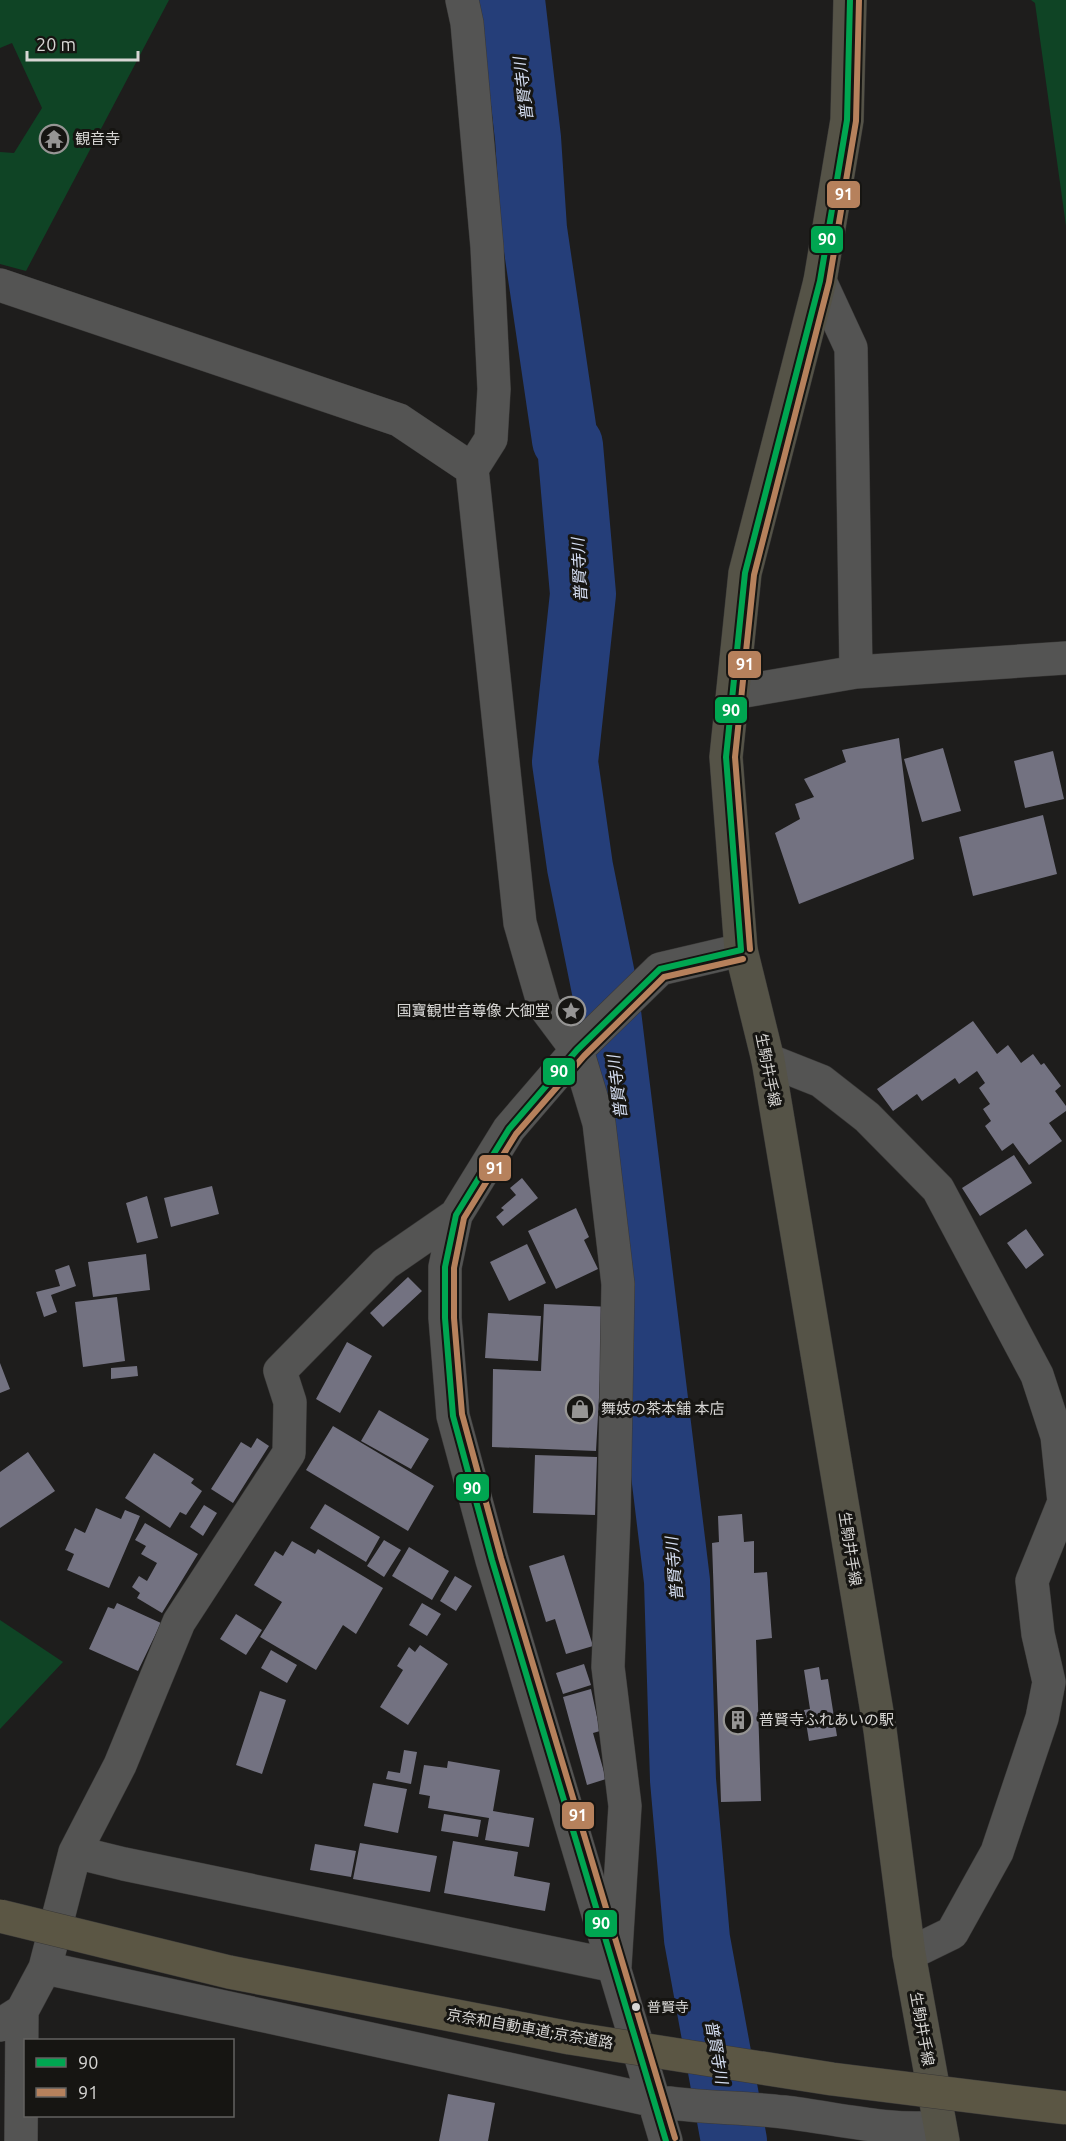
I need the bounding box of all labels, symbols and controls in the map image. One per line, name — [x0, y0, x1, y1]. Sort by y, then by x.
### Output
scale bar — [27, 24, 138, 62]
text: 20 m — [36, 34, 76, 54]
water label: 普賢寺川 — [510, 54, 536, 122]
temple icon: 観音寺 — [38, 123, 70, 155]
place label: 観音寺 — [75, 130, 120, 147]
line badge: 91 — [826, 180, 861, 209]
text: 91 — [835, 185, 853, 203]
line badge: 90 — [810, 225, 844, 254]
text: 90 — [818, 230, 836, 248]
water label: 普賢寺川 — [568, 536, 590, 602]
line badge: 91 — [727, 650, 762, 679]
text: 91 — [736, 655, 754, 673]
line badge: 90 — [714, 696, 748, 724]
text: 90 — [722, 701, 740, 719]
place icon: 国寶観世音尊像 大御堂 — [555, 995, 587, 1027]
place label: 国寶観世音尊像 大御堂 — [397, 1002, 550, 1019]
street label: 生駒井手線 — [753, 1031, 784, 1108]
water label: 普賢寺川 — [604, 1052, 630, 1120]
line badge: 90 — [542, 1057, 576, 1086]
text: 90 — [550, 1062, 568, 1080]
line badge: 91 — [478, 1154, 512, 1182]
text: 91 — [486, 1159, 504, 1177]
shop icon: 舞妓の茶本舗 本店 — [564, 1393, 596, 1425]
place label: 舞妓の茶本舗 本店 — [601, 1400, 724, 1417]
line badge: 90 — [455, 1473, 490, 1502]
text: 90 — [463, 1479, 481, 1497]
street label: 生駒井手線 — [836, 1511, 865, 1587]
water label: 普賢寺川 — [662, 1534, 686, 1602]
building icon: 普賢寺ふれあいの駅 — [722, 1704, 754, 1736]
place label: 普賢寺ふれあいの駅 — [759, 1711, 894, 1728]
line badge: 91 — [561, 1801, 595, 1830]
text: 91 — [569, 1806, 587, 1824]
line badge: 90 — [584, 1909, 618, 1938]
text: 90 — [592, 1914, 610, 1932]
street label: 生駒井手線 — [908, 1990, 937, 2067]
place label: 普賢寺 — [647, 1999, 689, 2015]
marker: 普賢寺 — [630, 2001, 642, 2013]
street label: 京奈和自動車道;京奈道路 — [446, 2005, 615, 2052]
water label: 普賢寺川 — [703, 2019, 732, 2087]
legend — [24, 2039, 234, 2117]
text: 90 — [78, 2052, 98, 2072]
text: 91 — [78, 2082, 98, 2102]

